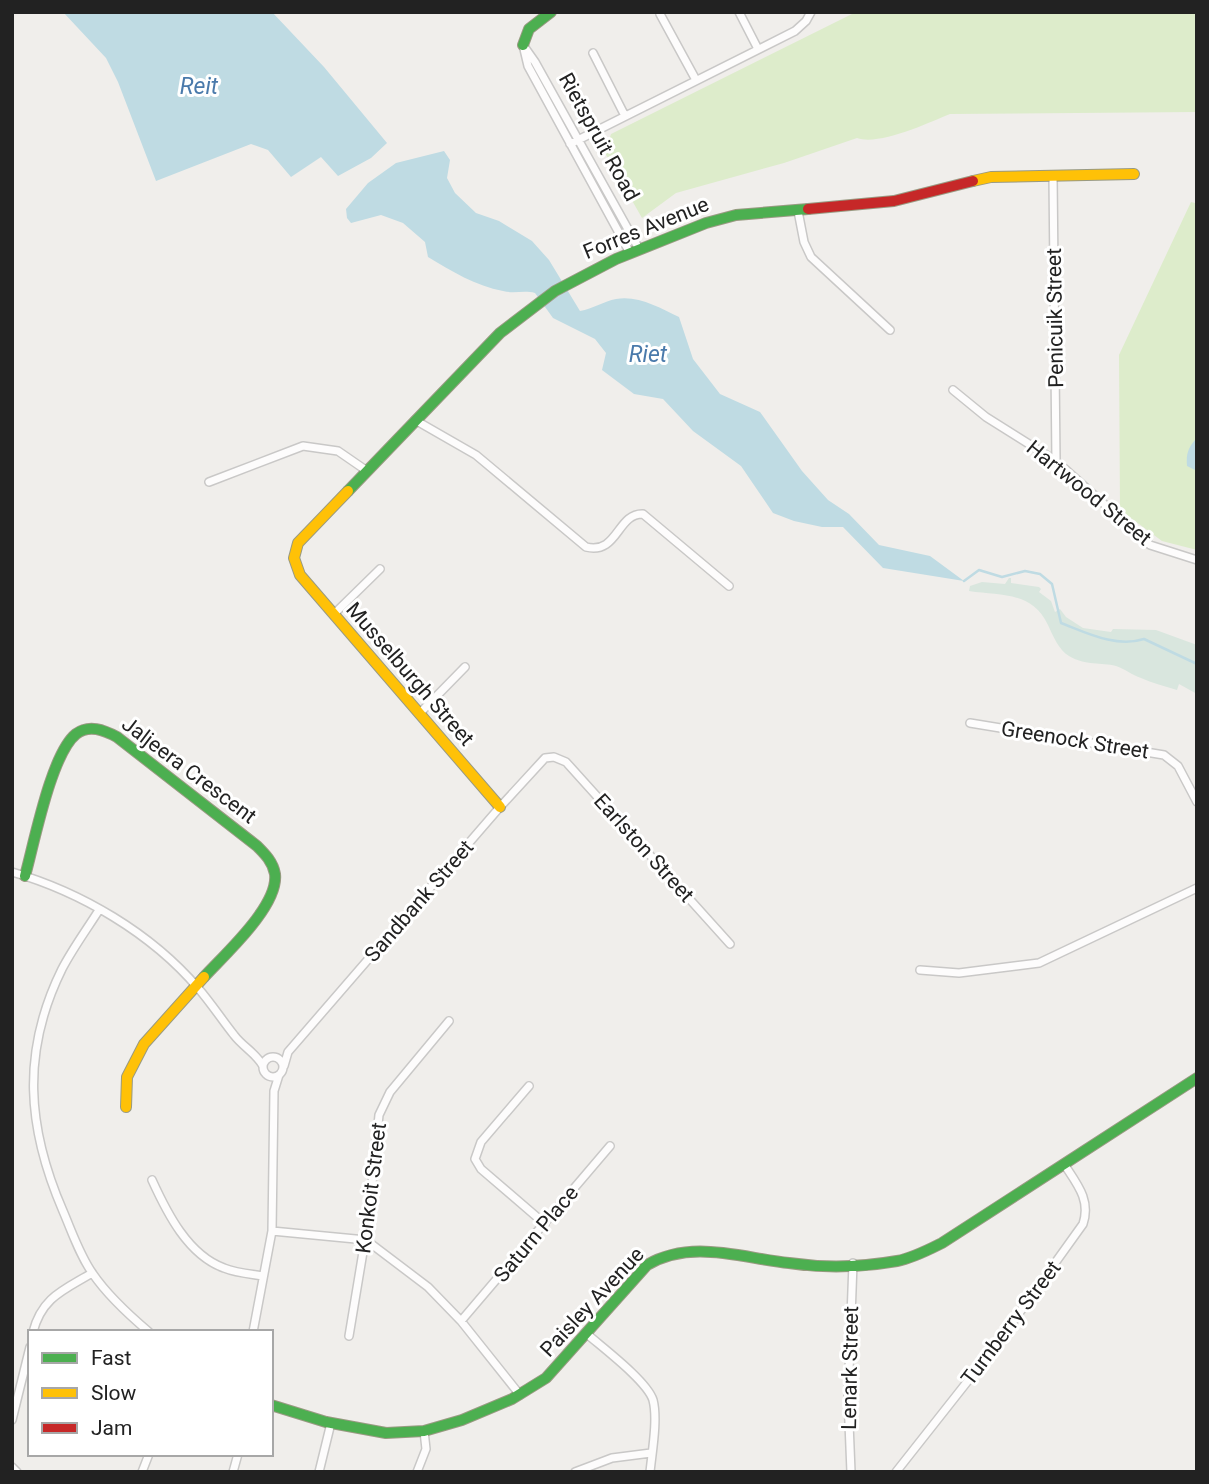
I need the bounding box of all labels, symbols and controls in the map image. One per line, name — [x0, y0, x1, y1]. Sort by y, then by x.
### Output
street label: Rietspruit Road — [554, 69, 644, 205]
water label: Reit — [180, 73, 219, 100]
street label: Forres Avenue — [580, 192, 712, 264]
street label: Penicuik Street — [1042, 248, 1068, 388]
water label: Riet — [629, 341, 668, 368]
street label: Hartwood Street — [1022, 436, 1156, 551]
street label: Musselburgh Street — [341, 597, 479, 751]
street label: Jaljeera Crescent — [117, 712, 261, 828]
street label: Greenock Street — [999, 716, 1151, 764]
street label: Earlston Street — [589, 789, 699, 907]
street label: Sandbank Street — [360, 835, 478, 967]
street label: Konkoit Street — [351, 1121, 391, 1255]
street label: Saturn Place — [489, 1181, 583, 1287]
street label: Paisley Avenue — [535, 1242, 649, 1362]
street label: Turnberry Street — [956, 1256, 1066, 1390]
street label: Lenark Street — [837, 1306, 863, 1430]
legend — [28, 1330, 273, 1456]
text: Fast — [91, 1346, 132, 1370]
text: Slow — [91, 1381, 137, 1405]
text: Jam — [91, 1416, 132, 1440]

